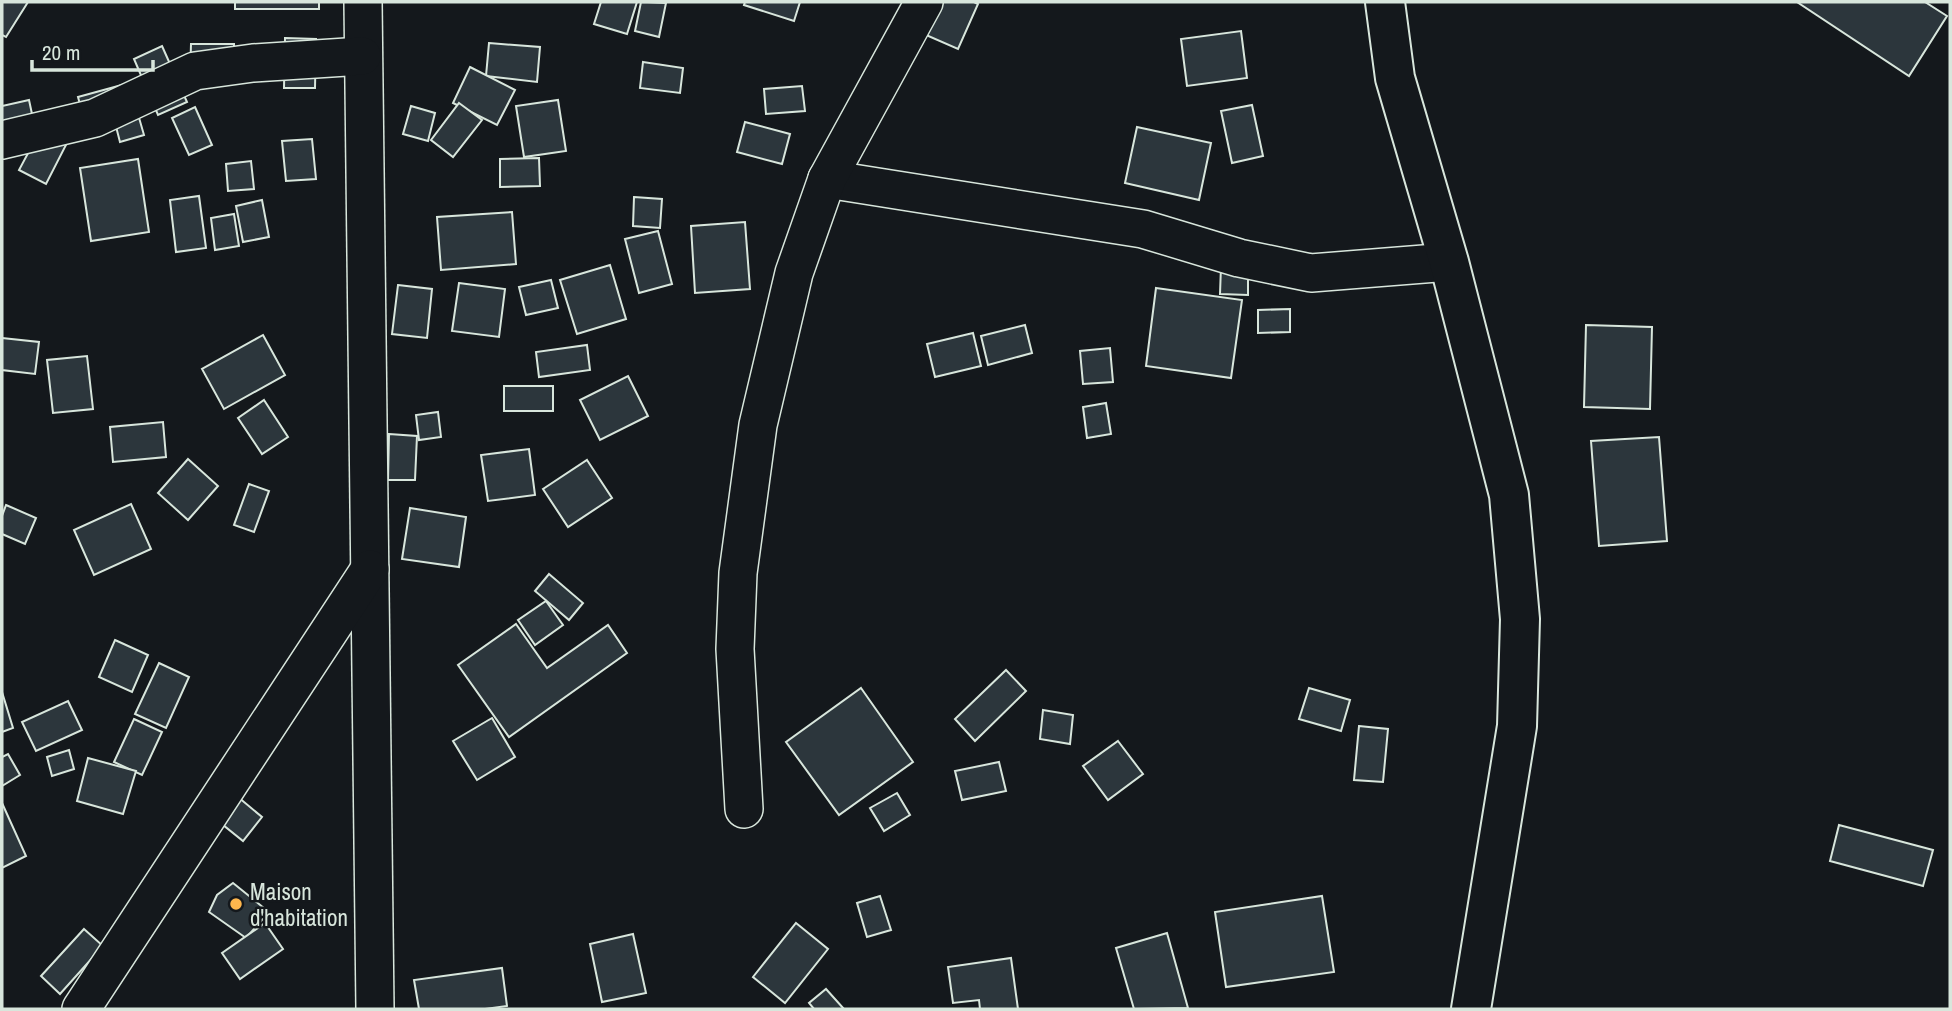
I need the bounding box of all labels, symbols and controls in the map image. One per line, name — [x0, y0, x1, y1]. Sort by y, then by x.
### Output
scale bar — [32, 28, 152, 72]
text: 20 m — [42, 38, 80, 67]
place label: Maison d'habitation — [250, 876, 348, 933]
marker: Maison d'habitation — [228, 896, 244, 912]

